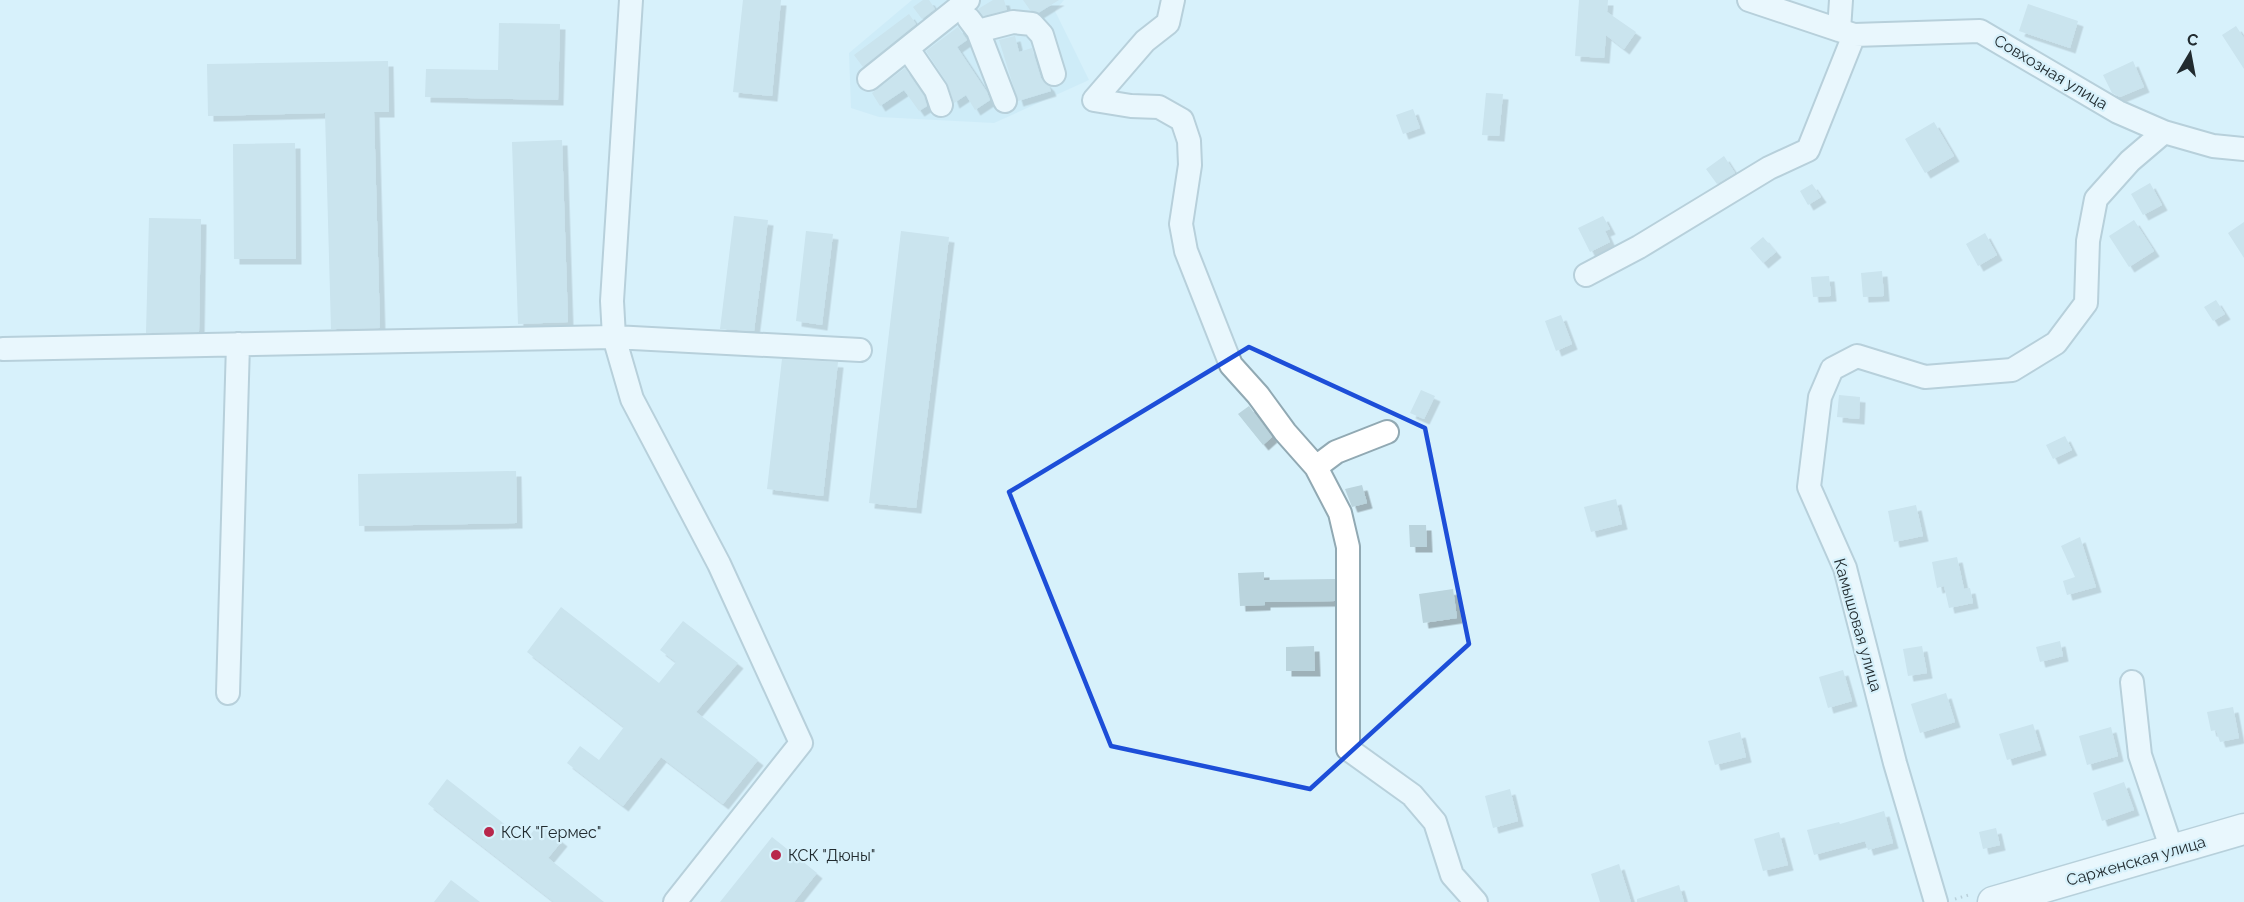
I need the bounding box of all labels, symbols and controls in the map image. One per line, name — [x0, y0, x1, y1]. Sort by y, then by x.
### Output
north arrow — [2160, 24, 2220, 84]
text: С — [2185, 29, 2200, 50]
street label: Совхозная улица — [1991, 31, 2111, 113]
street label: Камышовая улица — [1830, 556, 1886, 694]
place label: КСК "Гермес" — [501, 823, 601, 842]
marker: КСК "Гермес" — [482, 825, 496, 839]
street label: Сарженская улица — [2064, 832, 2208, 890]
place label: КСК "Дюны" — [788, 846, 875, 865]
marker: КСК "Дюны" — [769, 848, 783, 862]

